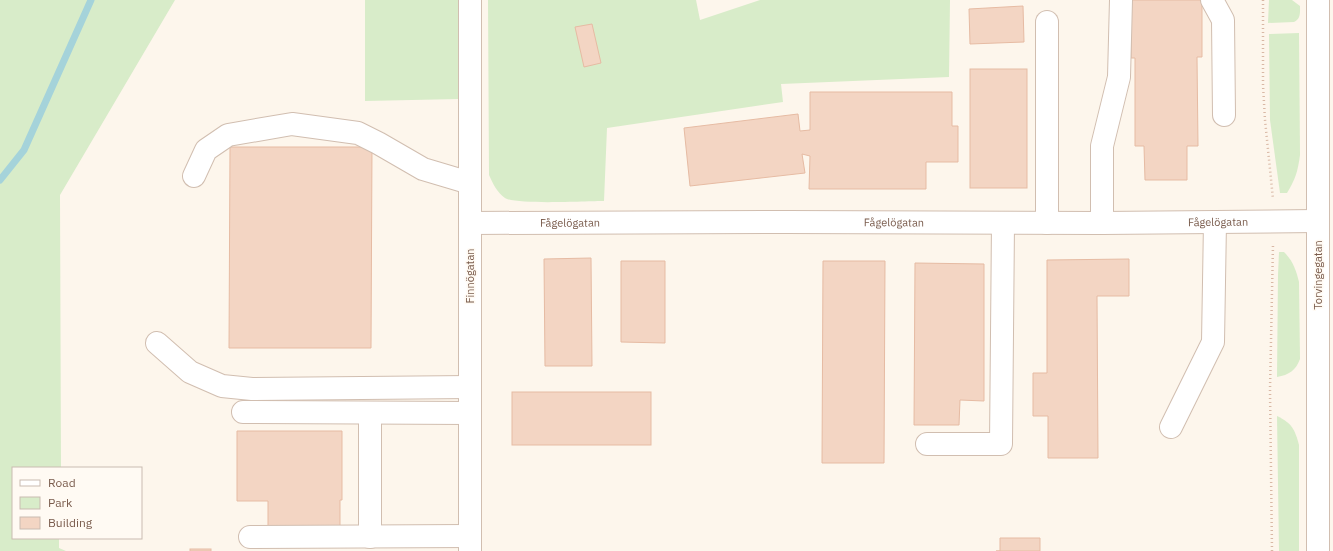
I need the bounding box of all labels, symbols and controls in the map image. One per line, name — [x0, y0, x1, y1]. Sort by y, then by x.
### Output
street label: Fågelögatan — [864, 215, 924, 229]
street label: Fågelögatan — [1188, 215, 1248, 229]
street label: Fågelögatan — [540, 216, 600, 230]
street label: Torvingegatan — [1311, 240, 1325, 310]
street label: Finnögatan — [463, 248, 477, 304]
legend — [12, 467, 142, 539]
text: Road — [48, 475, 76, 490]
text: Park — [48, 495, 73, 510]
text: Building — [48, 515, 93, 530]

